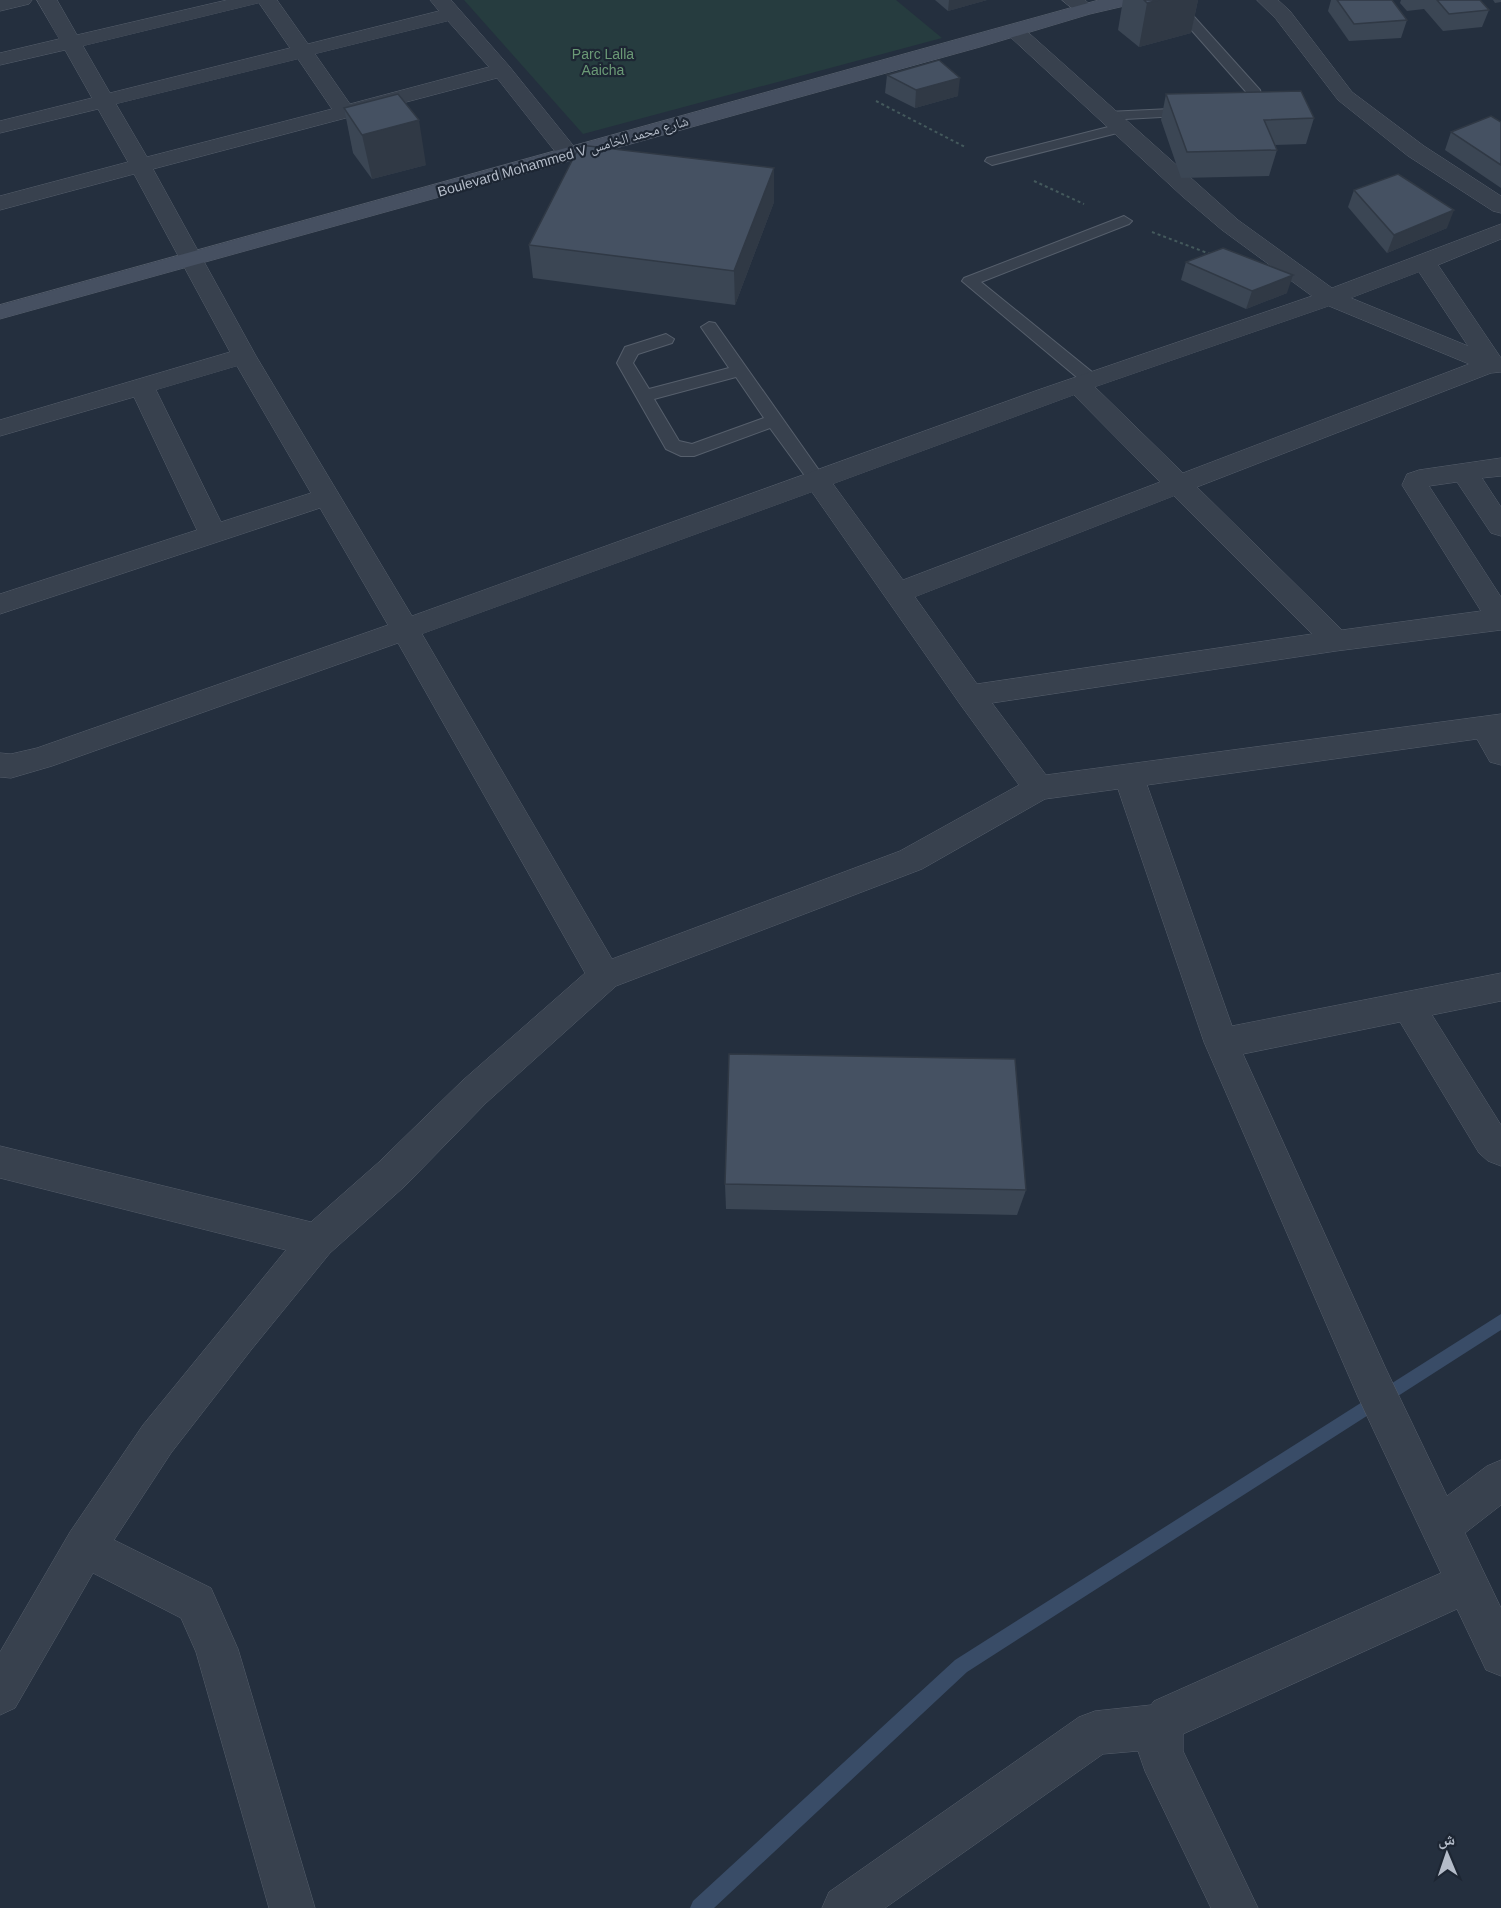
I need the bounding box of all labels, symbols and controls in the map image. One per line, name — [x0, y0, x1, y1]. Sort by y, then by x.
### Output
park label: Parc Lalla Aaicha — [572, 46, 634, 78]
street label: Boulevard Mohammed V شارع محمد الخامس — [436, 112, 691, 201]
north arrow — [1417, 1824, 1477, 1884]
text: ش — [1438, 1831, 1455, 1849]

